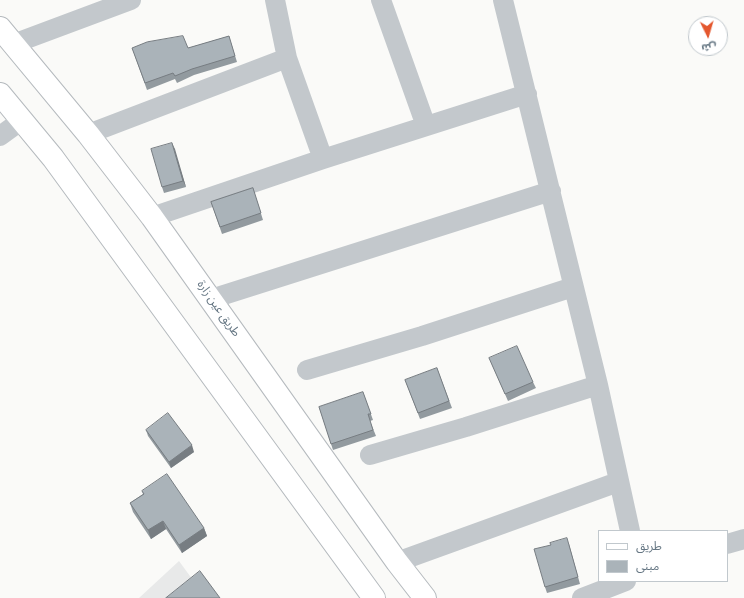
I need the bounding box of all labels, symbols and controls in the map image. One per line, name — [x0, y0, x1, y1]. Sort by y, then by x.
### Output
north arrow — [688, 16, 728, 56]
text: ش — [701, 39, 717, 56]
street label: طريق عين زارة — [193, 278, 243, 340]
legend — [598, 530, 728, 582]
text: طريق — [636, 538, 662, 555]
text: مبنى — [636, 558, 659, 575]

